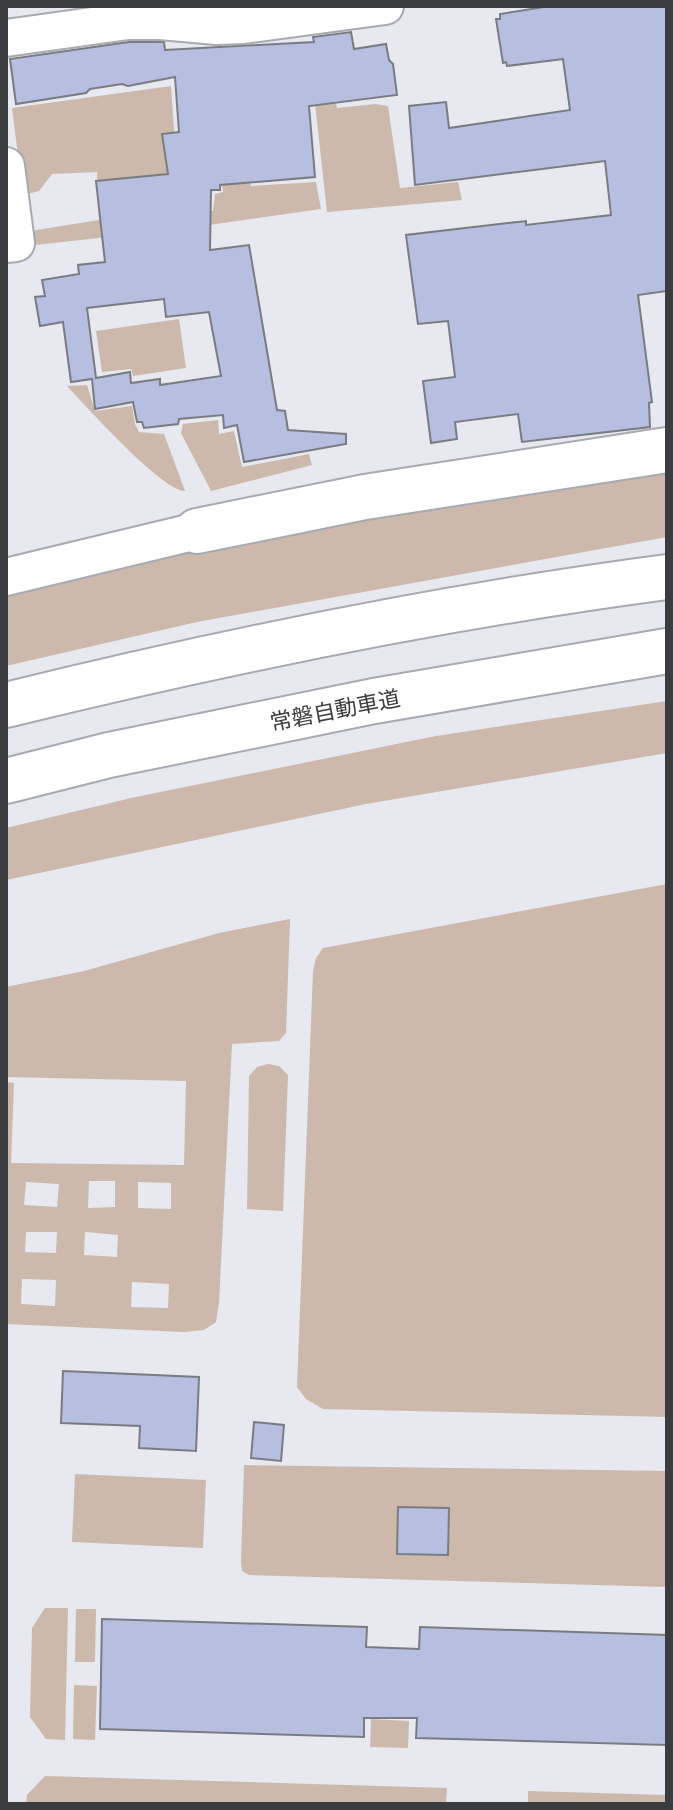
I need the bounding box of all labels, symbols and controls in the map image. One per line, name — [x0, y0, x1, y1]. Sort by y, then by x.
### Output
street label: 常磐自動車道 — [267, 681, 403, 739]

